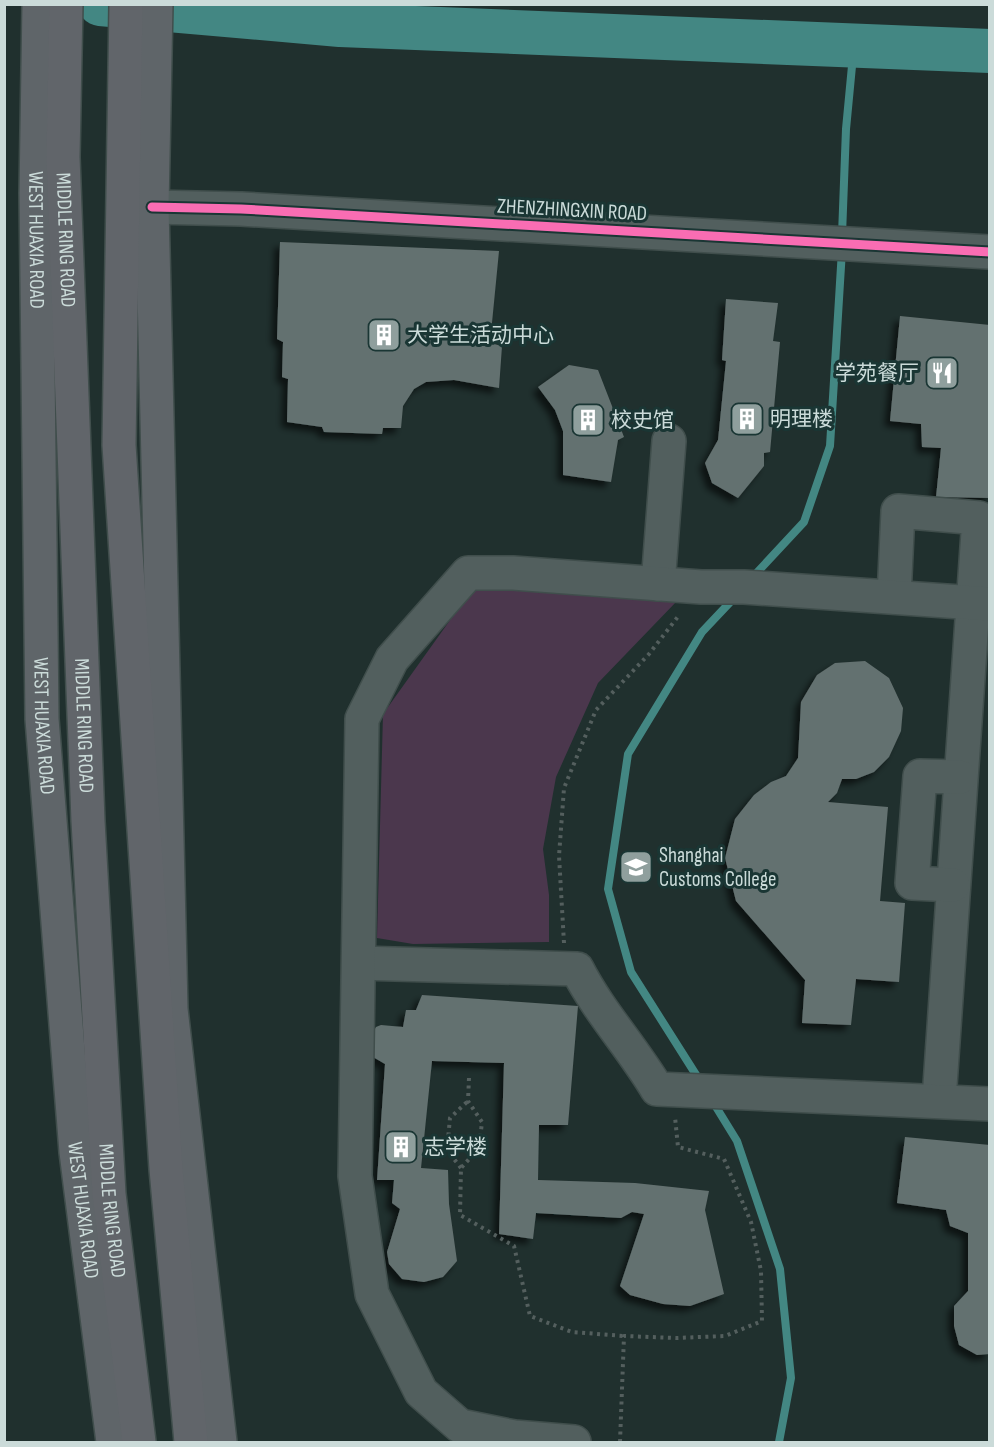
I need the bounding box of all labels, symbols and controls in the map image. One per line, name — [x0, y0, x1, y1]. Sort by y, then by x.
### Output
street label: WEST HUAXIA ROAD — [23, 171, 50, 309]
street label: MIDDLE RING ROAD — [51, 172, 81, 308]
street label: ZHENZHINGXIN ROAD — [497, 194, 647, 226]
building icon: 大学生活动中心 — [366, 317, 402, 353]
place label: 大学生活动中心 — [407, 323, 554, 348]
restaurant icon: 学苑餐厅 — [924, 355, 960, 391]
place label: 学苑餐厅 — [835, 361, 919, 386]
building icon: 明理楼 — [729, 401, 765, 437]
building icon: 校史馆 — [570, 402, 606, 438]
place label: 明理楼 — [770, 407, 833, 432]
place label: 校史馆 — [611, 408, 674, 433]
street label: WEST HUAXIA ROAD — [29, 657, 60, 796]
street label: MIDDLE RING ROAD — [69, 658, 99, 793]
place label: Shanghai Customs College — [659, 843, 776, 892]
school or university icon: Shanghai Customs College — [618, 849, 654, 885]
building icon: 志学楼 — [383, 1129, 419, 1165]
place label: 志学楼 — [424, 1135, 487, 1160]
street label: WEST HUAXIA ROAD — [63, 1141, 105, 1280]
street label: MIDDLE RING ROAD — [94, 1143, 132, 1279]

